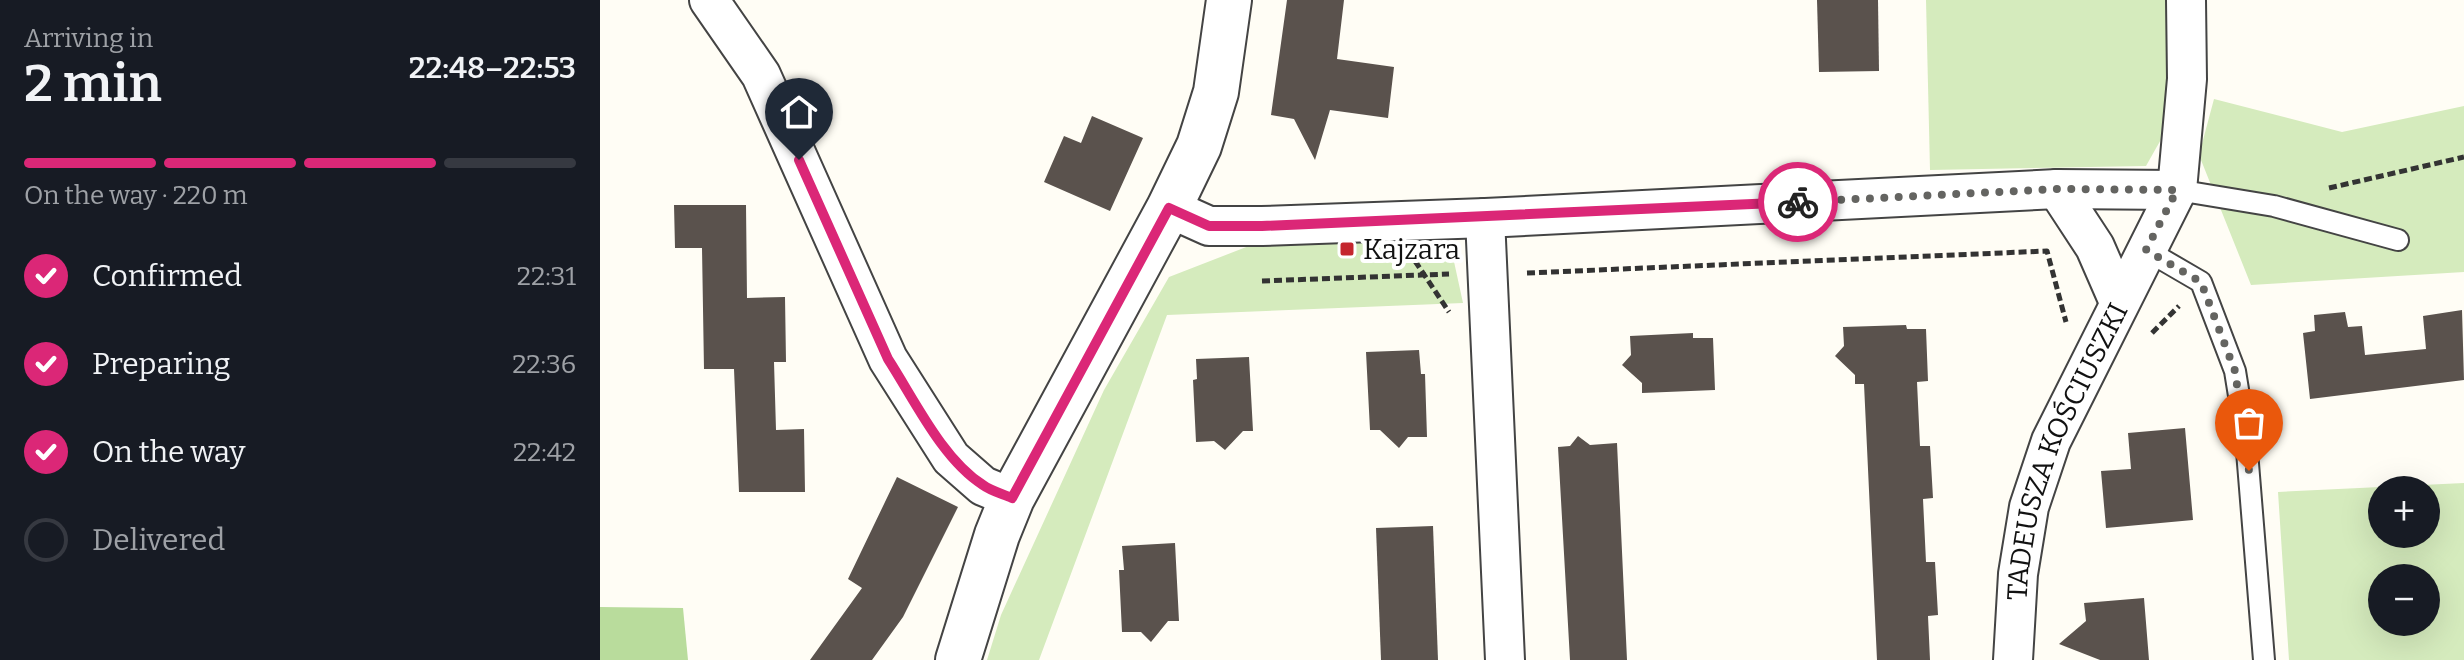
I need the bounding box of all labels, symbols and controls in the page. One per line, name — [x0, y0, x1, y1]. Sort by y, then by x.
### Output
text: Arriving in — [24, 23, 153, 54]
text: 22:48–22:53 — [409, 50, 576, 86]
text: 2 min — [24, 52, 162, 115]
pin — [765, 78, 833, 160]
icon: home — [777, 90, 821, 134]
courier — [1758, 162, 1838, 242]
text: On the way · 220 m — [24, 180, 248, 211]
icon: bike — [1776, 180, 1820, 224]
place label: Kajzara — [1363, 233, 1460, 266]
marker: Kajzara — [1338, 240, 1356, 258]
icon: check — [24, 254, 68, 298]
text: Confirmed — [92, 258, 242, 294]
text: 22:31 — [517, 261, 576, 292]
street label: TADEUSZA KOŚCIUSZKI — [2001, 298, 2135, 601]
icon: check — [24, 342, 68, 386]
text: Preparing — [92, 346, 230, 382]
text: 22:36 — [512, 349, 576, 380]
pin — [2215, 389, 2283, 471]
icon: bag — [2227, 401, 2271, 445]
icon: check — [24, 430, 68, 474]
text: On the way — [92, 434, 245, 470]
text: 22:42 — [513, 437, 576, 468]
map controls — [2368, 476, 2440, 636]
button: + — [2368, 476, 2440, 548]
text: Delivered — [92, 522, 225, 558]
button: − — [2368, 564, 2440, 636]

